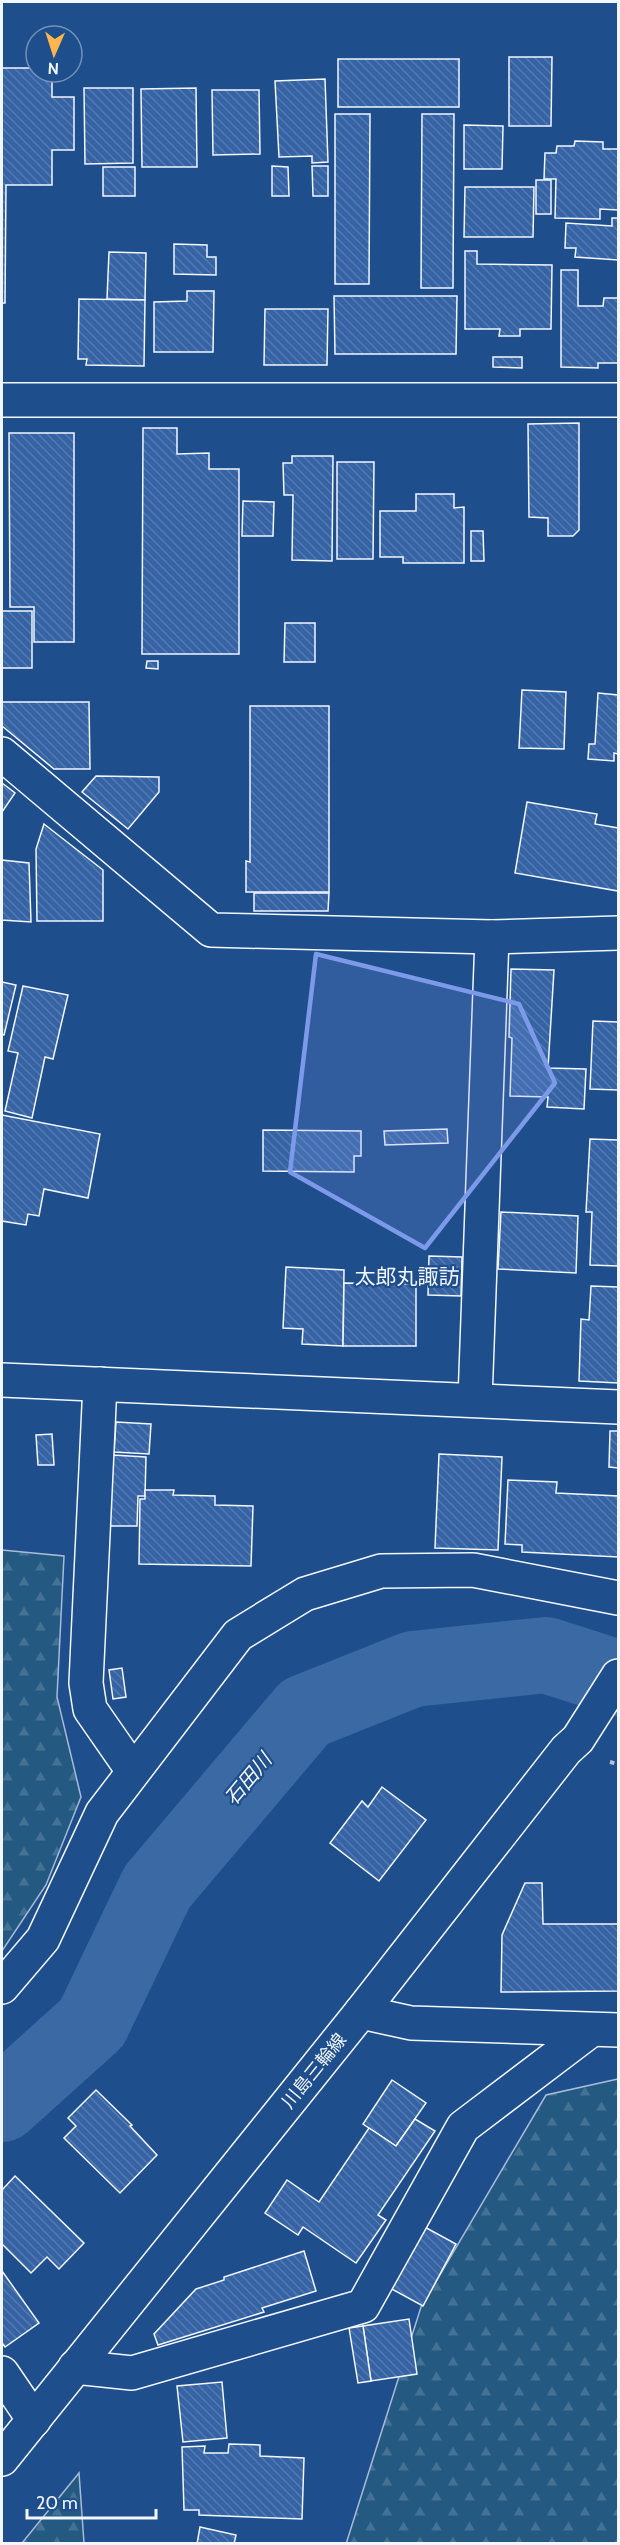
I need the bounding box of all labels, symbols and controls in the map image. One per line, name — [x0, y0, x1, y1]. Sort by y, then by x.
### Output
north arrow — [24, 24, 84, 84]
text: N — [47, 59, 59, 78]
district label: 太郎丸諏訪 — [355, 1264, 460, 1289]
water label: 石田川 — [220, 1747, 278, 1810]
street label: 川島三輪線 — [277, 2029, 351, 2113]
scale bar — [27, 2482, 156, 2520]
text: 20 m — [36, 2492, 78, 2514]

